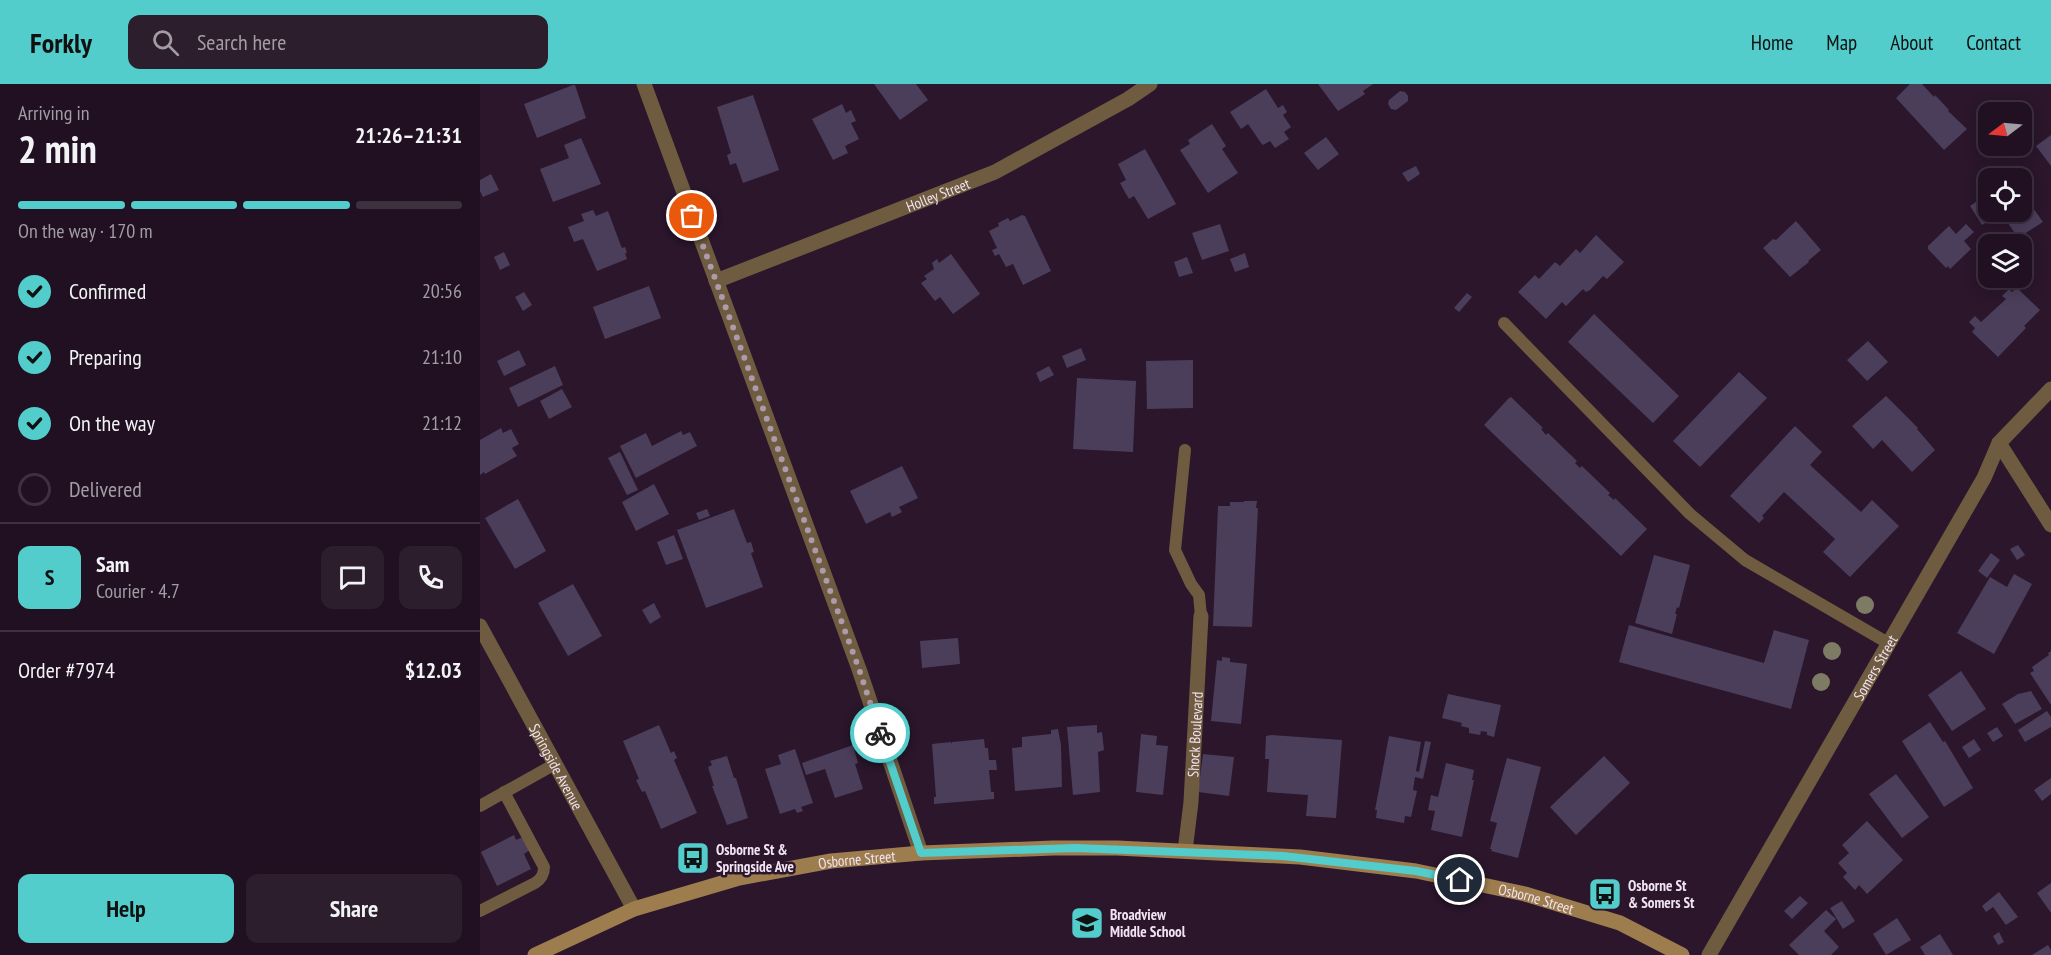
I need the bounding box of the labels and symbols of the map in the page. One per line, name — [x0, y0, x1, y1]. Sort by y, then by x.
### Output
north arrow — [1978, 102, 2032, 156]
street label: Holley Street — [903, 173, 972, 215]
pin — [666, 190, 717, 241]
street label: Somers Street — [1849, 631, 1901, 703]
street label: Shock Boulevard — [1183, 691, 1206, 778]
courier — [850, 703, 910, 763]
street label: Springside Avenue — [525, 720, 588, 813]
bus stop icon: Osborne St & Springside Ave — [675, 840, 711, 876]
place label: Osborne St & Springside Ave — [716, 840, 794, 876]
street label: Osborne Street — [817, 846, 896, 873]
pin — [1434, 854, 1485, 905]
bus stop icon: Osborne St & Somers St — [1587, 876, 1623, 912]
place label: Osborne St & Somers St — [1628, 876, 1695, 912]
street label: Osborne Street — [1497, 879, 1576, 918]
school or university icon: Broadview Middle School — [1069, 905, 1105, 941]
place label: Broadview Middle School — [1110, 905, 1186, 941]

